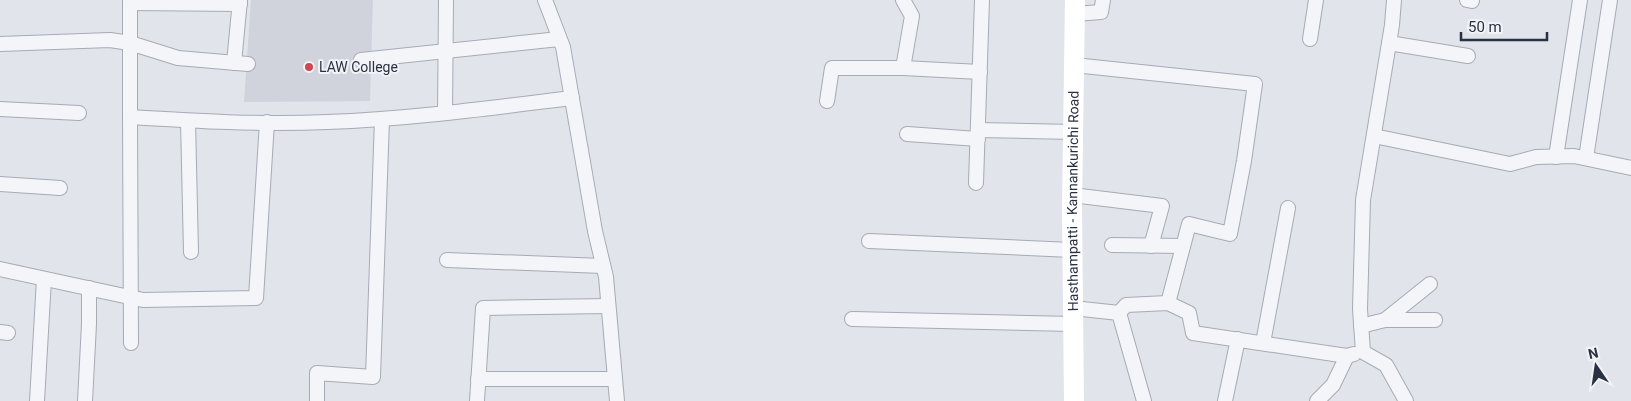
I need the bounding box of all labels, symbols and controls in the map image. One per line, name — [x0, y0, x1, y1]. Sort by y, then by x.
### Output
scale bar — [1461, 10, 1547, 42]
text: 50 m — [1468, 18, 1502, 36]
place label: LAW College — [319, 59, 398, 75]
marker: LAW College — [303, 61, 315, 73]
street label: Hasthampatti - Kannankurichi Road — [1064, 91, 1082, 311]
north arrow — [1571, 341, 1621, 391]
text: N — [1586, 344, 1600, 362]

